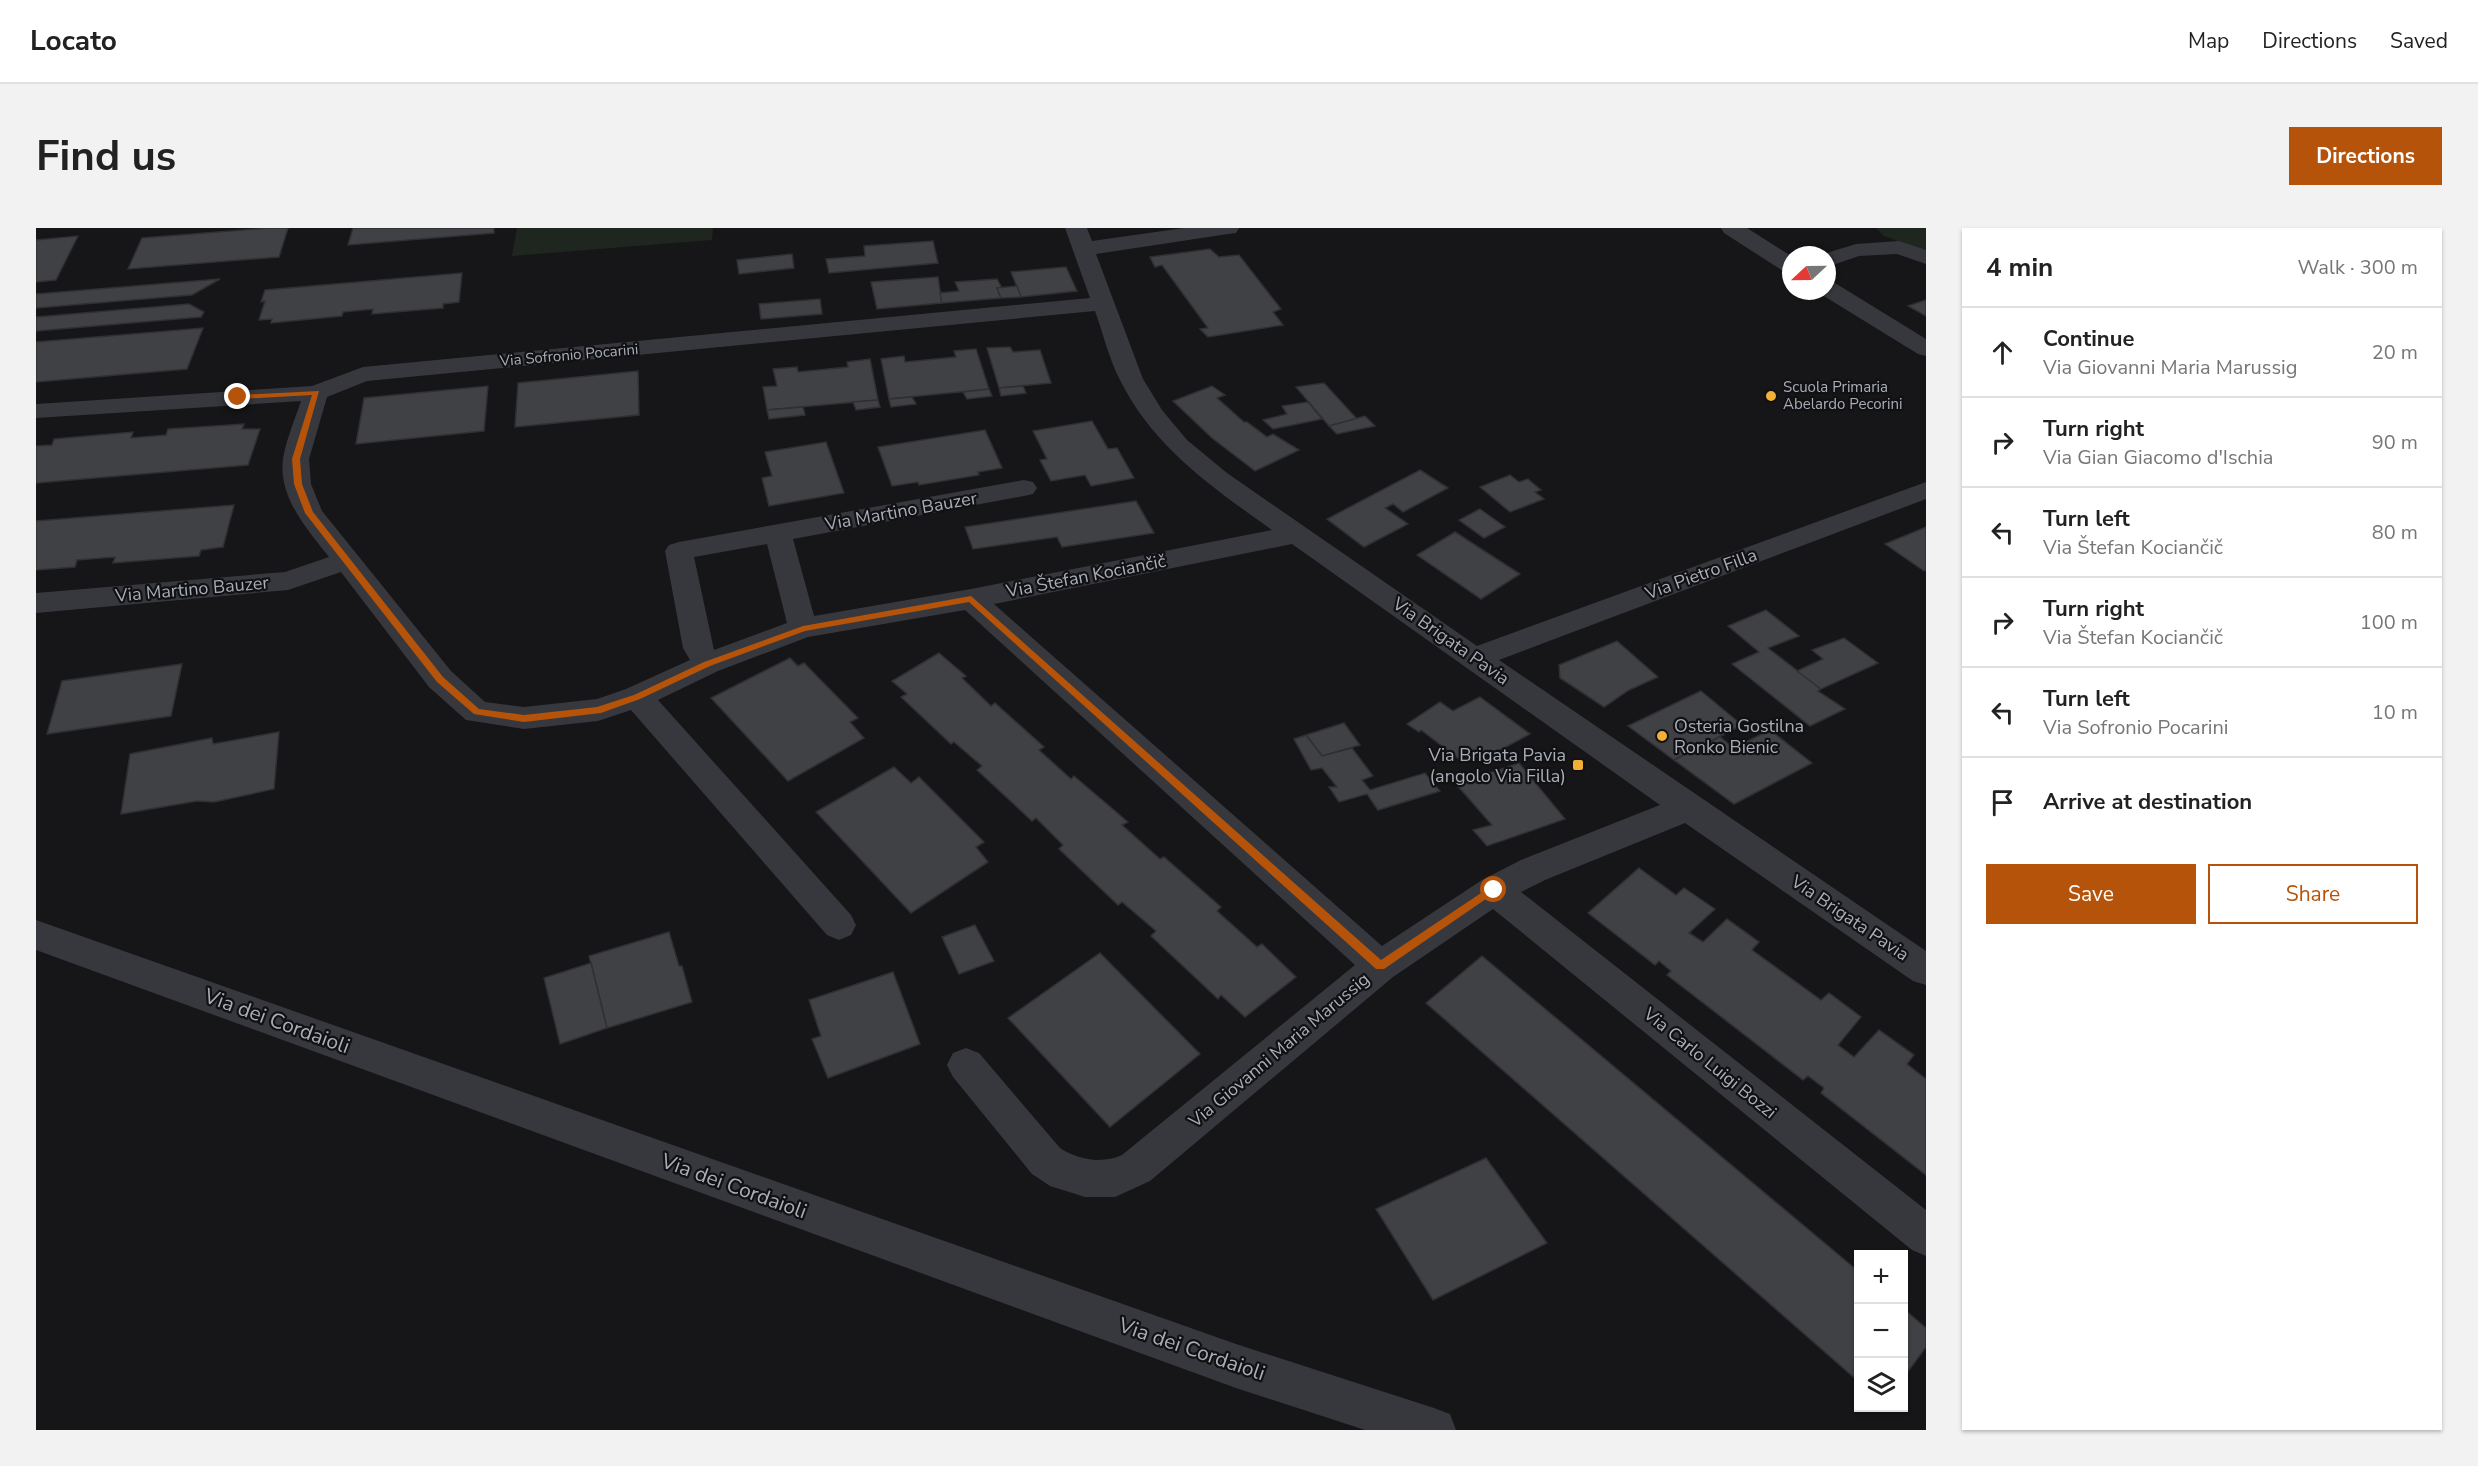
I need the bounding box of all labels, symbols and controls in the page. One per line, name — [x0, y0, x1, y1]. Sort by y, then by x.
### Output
text: Locato — [30, 22, 117, 60]
text: Map — [2188, 27, 2229, 55]
text: Directions — [2262, 27, 2357, 55]
text: Saved — [2390, 27, 2448, 55]
button: Directions — [2289, 127, 2442, 185]
text: Find us — [36, 128, 176, 185]
north arrow — [1782, 246, 1836, 300]
text: 4 min — [1986, 250, 2053, 285]
text: Walk · 300 m — [2298, 254, 2418, 281]
text: Continue — [2043, 324, 2134, 354]
icon: ahead — [1986, 336, 2019, 369]
street label: Via Sofronio Pocarini — [498, 339, 639, 371]
text: 20 m — [2372, 339, 2418, 366]
text: Via Giovanni Maria Marussig — [2043, 354, 2297, 381]
place label: Scuola Primaria Abelardo Pecorini — [1783, 377, 1902, 414]
route end — [224, 383, 250, 409]
marker: Scuola Primaria Abelardo Pecorini — [1764, 389, 1778, 403]
text: Turn right — [2043, 414, 2144, 444]
icon: right — [1986, 426, 2019, 459]
text: 90 m — [2372, 429, 2418, 456]
text: Via Gian Giacomo d'Ischia — [2043, 444, 2273, 471]
street label: Via Martino Bauzer — [822, 486, 979, 536]
text: Turn left — [2043, 504, 2130, 534]
icon: left — [1986, 516, 2019, 549]
text: 80 m — [2372, 519, 2418, 546]
text: Via Štefan Kociančič — [2043, 534, 2223, 561]
street label: Via Pietro Filla — [1641, 543, 1760, 606]
street label: Via Štefan Kociančič — [1003, 549, 1168, 603]
street label: Via Martino Bauzer — [113, 570, 270, 608]
street label: Via Brigata Pavia — [1387, 591, 1514, 690]
text: Turn right — [2043, 594, 2144, 624]
icon: right — [1986, 606, 2019, 639]
text: 100 m — [2360, 609, 2418, 636]
text: Via Štefan Kociančič — [2043, 624, 2223, 651]
text: Turn left — [2043, 684, 2130, 714]
icon: left — [1986, 696, 2019, 729]
text: 10 m — [2372, 699, 2418, 726]
place label: Osteria Gostilna Ronko Bienic — [1674, 714, 1804, 759]
text: Via Sofronio Pocarini — [2043, 714, 2228, 741]
marker: Osteria Gostilna Ronko Bienic — [1655, 729, 1669, 743]
place label: Via Brigata Pavia (angolo Via Filla) — [1428, 743, 1566, 788]
marker: Via Brigata Pavia (angolo Via Filla) — [1571, 758, 1585, 772]
icon: arrive — [1986, 786, 2019, 819]
text: Arrive at destination — [2043, 787, 2252, 817]
button: Save — [1986, 864, 2196, 924]
button: Share — [2208, 864, 2418, 924]
street label: Via Brigata Pavia — [1785, 869, 1914, 966]
route start — [1480, 876, 1506, 902]
street label: Via Giovanni Maria Marussig — [1183, 967, 1374, 1133]
street label: Via dei Cordaioli — [199, 981, 354, 1060]
street label: Via Carlo Luigi Bozzi — [1638, 1001, 1781, 1124]
street label: Via dei Cordaioli — [656, 1146, 811, 1225]
map controls — [1854, 1250, 1908, 1412]
button: + — [1854, 1250, 1908, 1304]
button: − — [1854, 1304, 1908, 1358]
street label: Via dei Cordaioli — [1114, 1311, 1269, 1387]
button: layers — [1854, 1358, 1908, 1412]

